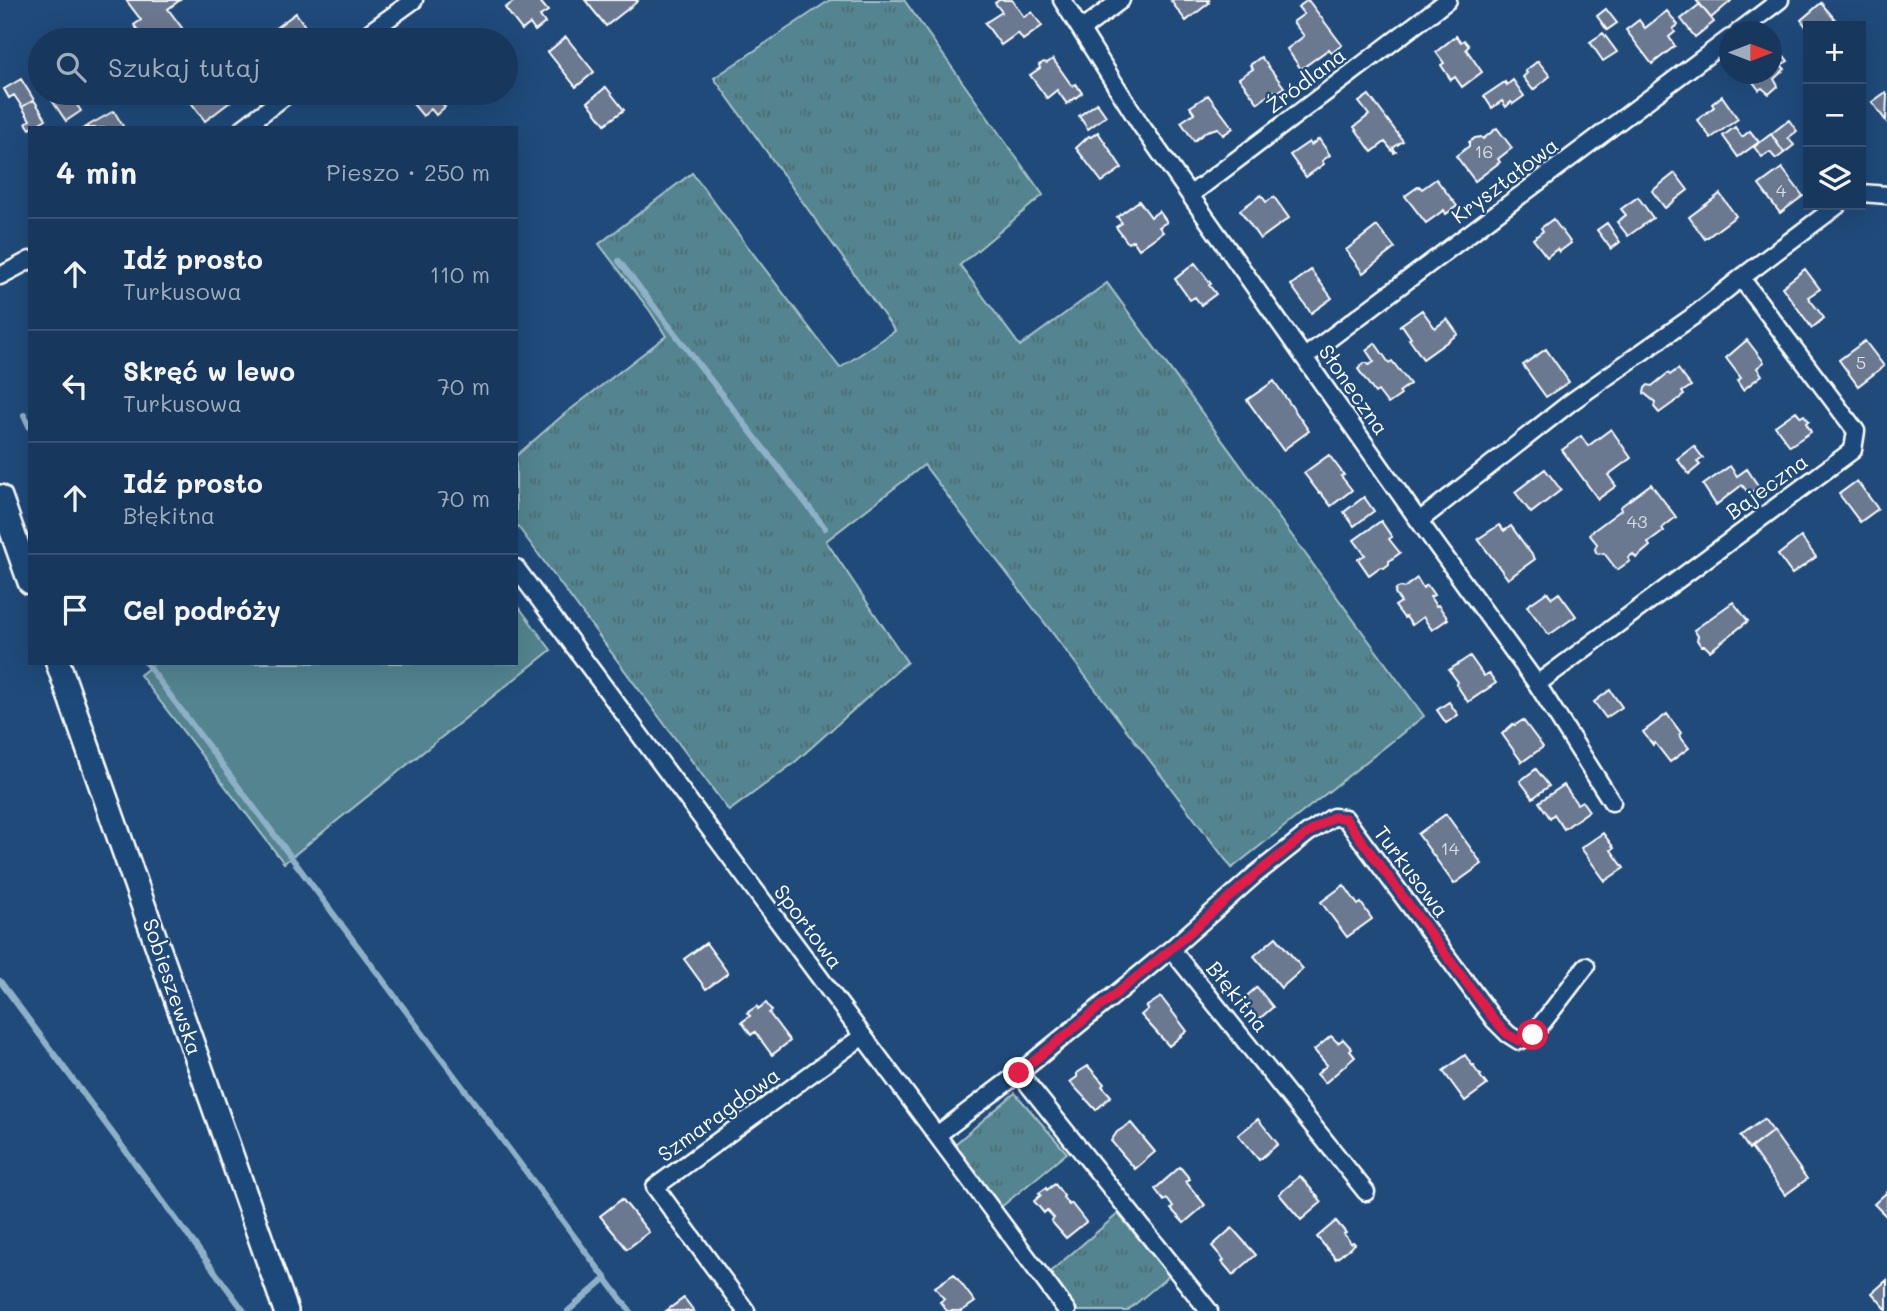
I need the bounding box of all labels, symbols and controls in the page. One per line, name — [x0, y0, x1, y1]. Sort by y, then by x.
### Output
north arrow — [1719, 21, 1782, 84]
map controls — [1803, 21, 1866, 210]
button: + — [1803, 21, 1866, 84]
search box — [28, 28, 518, 105]
street label: Źródlana — [1260, 41, 1351, 119]
icon: search — [52, 48, 90, 86]
text: Szukaj tutaj — [108, 50, 260, 84]
button: − — [1803, 84, 1866, 147]
street label: Kryształowa — [1445, 131, 1563, 229]
house number: 16 — [1475, 139, 1493, 163]
button: layers — [1803, 147, 1866, 210]
text: 4 min — [56, 152, 137, 192]
text: Pieszo · 250 m — [326, 157, 490, 187]
house number: 4 — [1776, 178, 1787, 202]
text: Idź prosto — [123, 242, 263, 276]
icon: ahead — [56, 255, 94, 293]
text: 110 m — [430, 259, 490, 289]
text: Turkusowa — [123, 276, 242, 306]
street label: Słoneczna — [1313, 339, 1395, 440]
house number: 5 — [1856, 350, 1866, 374]
text: Skręć w lewo — [123, 354, 295, 388]
icon: left — [56, 367, 94, 405]
text: 70 m — [437, 371, 490, 401]
text: Turkusowa — [123, 388, 242, 418]
street label: Bajeczna — [1720, 447, 1812, 525]
text: Idź prosto — [123, 466, 263, 500]
icon: ahead — [56, 479, 94, 517]
text: 70 m — [437, 483, 490, 513]
text: Błękitna — [123, 500, 215, 530]
house number: 43 — [1626, 509, 1648, 533]
icon: arrive — [56, 591, 94, 629]
text: Cel podróży — [123, 593, 281, 627]
street label: Turkusowa — [1369, 820, 1456, 923]
house number: 14 — [1441, 836, 1460, 860]
street label: Sportowa — [769, 878, 850, 974]
street label: Sobieszewska — [137, 915, 209, 1058]
street label: Błękitna — [1201, 955, 1275, 1037]
route start — [1517, 1019, 1548, 1050]
route end — [1003, 1057, 1034, 1088]
street label: Szmaragdowa — [652, 1060, 784, 1167]

